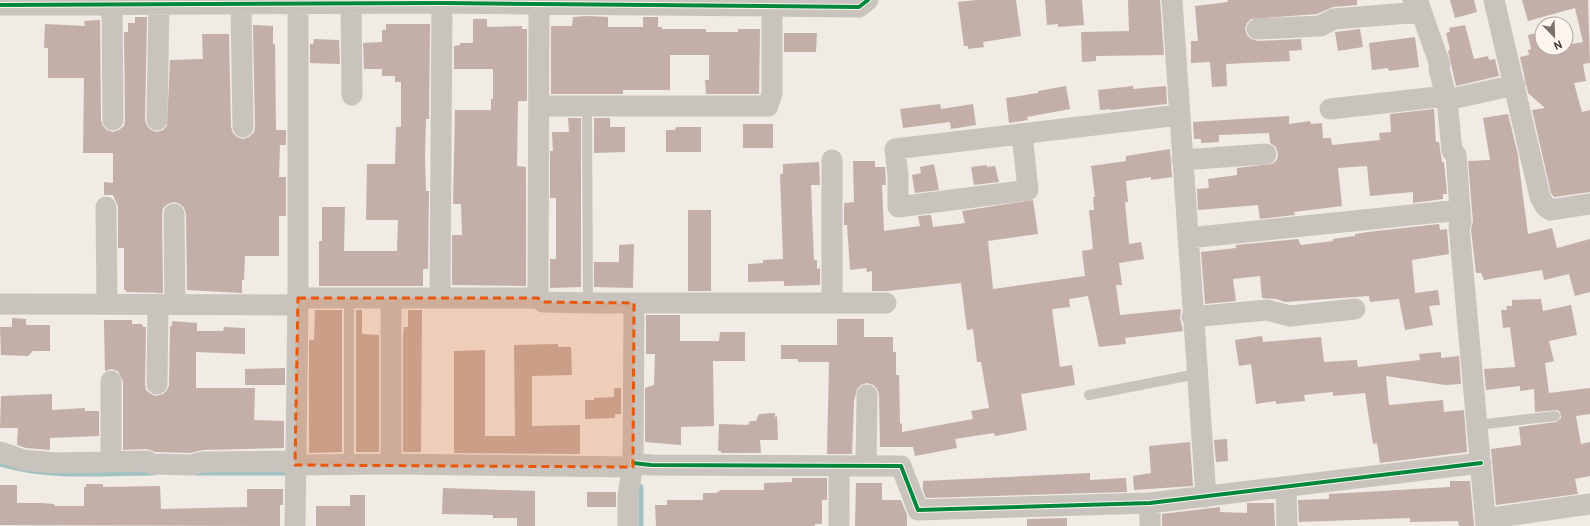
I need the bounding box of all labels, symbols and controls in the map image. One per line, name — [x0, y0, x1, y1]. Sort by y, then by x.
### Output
north arrow — [1534, 16, 1574, 56]
text: N — [1552, 37, 1564, 53]

